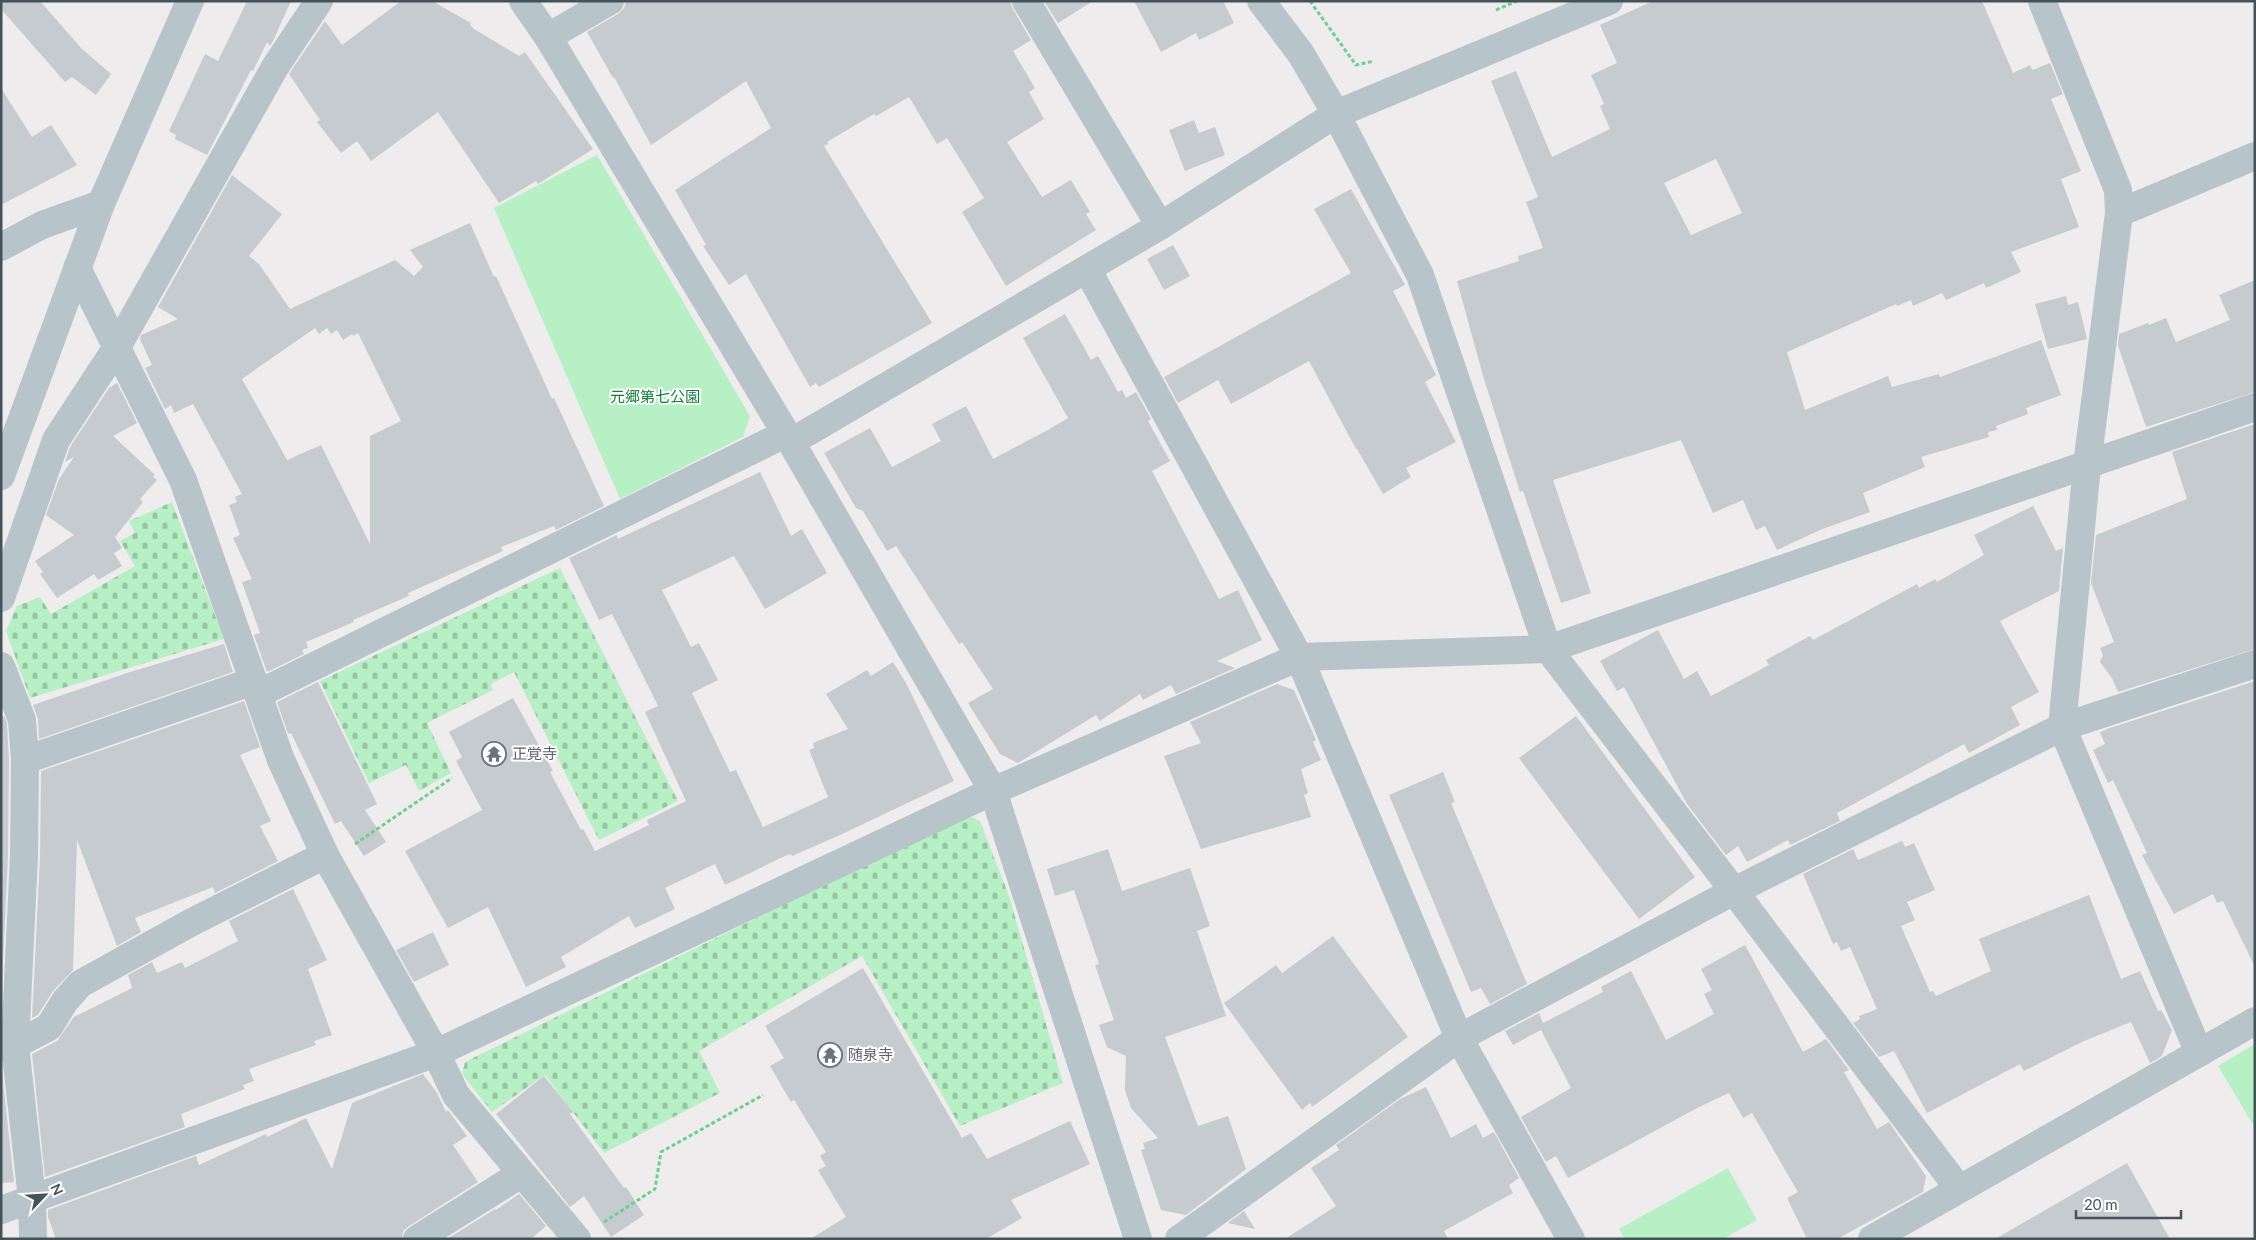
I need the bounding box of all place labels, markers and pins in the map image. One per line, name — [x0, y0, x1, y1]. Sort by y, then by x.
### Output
temple icon: 正覚寺 — [481, 741, 507, 767]
place label: 正覚寺 — [512, 744, 557, 762]
temple icon: 随泉寺 — [817, 1042, 843, 1068]
place label: 随泉寺 — [848, 1045, 893, 1063]

